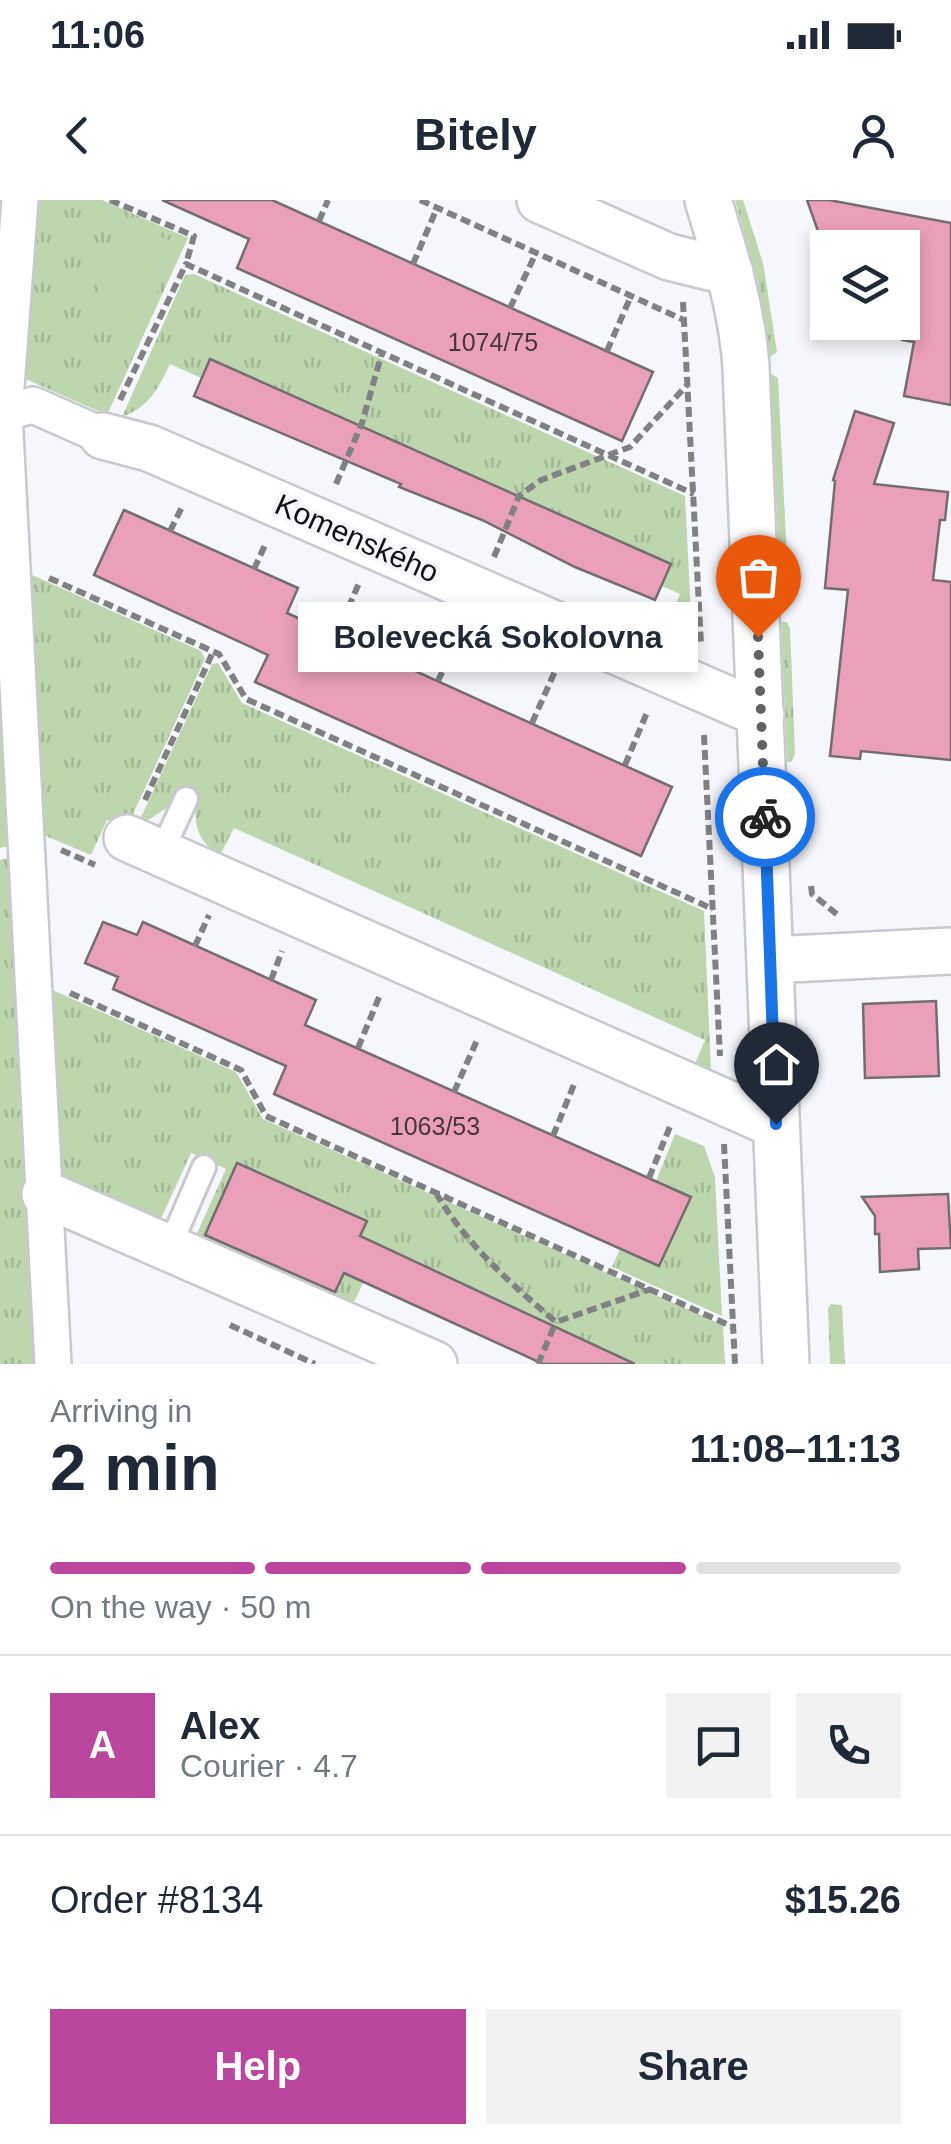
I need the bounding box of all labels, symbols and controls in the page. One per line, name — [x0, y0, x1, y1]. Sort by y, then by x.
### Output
text: 11:06 — [50, 14, 145, 56]
icon: back — [50, 108, 105, 163]
icon: person — [846, 108, 901, 163]
text: Bitely — [414, 109, 537, 160]
map controls — [810, 230, 920, 340]
button: layers — [810, 230, 920, 340]
house number: 1074/75 — [448, 328, 538, 356]
street label: Komenského — [270, 487, 444, 589]
pin — [716, 535, 801, 638]
icon: bag — [731, 550, 786, 605]
callout: Bolevecká Sokolovna — [298, 602, 698, 672]
text: Bolevecká Sokolovna — [333, 619, 663, 655]
courier — [715, 767, 815, 867]
icon: bike — [738, 790, 793, 845]
pin — [734, 1022, 819, 1125]
icon: home — [749, 1037, 804, 1092]
house number: 1063/53 — [390, 1112, 480, 1140]
text: Arriving in — [50, 1393, 192, 1429]
text: 11:08–11:13 — [690, 1428, 901, 1470]
text: 2 min — [50, 1431, 220, 1504]
text: On the way · 50 m — [50, 1589, 311, 1625]
button: chat — [666, 1693, 771, 1798]
button: phone — [796, 1693, 901, 1798]
text: Alex — [180, 1705, 260, 1747]
text: A — [89, 1724, 116, 1766]
text: Courier · 4.7 — [180, 1748, 358, 1784]
text: Order #8134 — [50, 1879, 263, 1921]
text: $15.26 — [785, 1879, 901, 1921]
button: Help — [50, 2009, 466, 2124]
button: Share — [486, 2009, 901, 2124]

